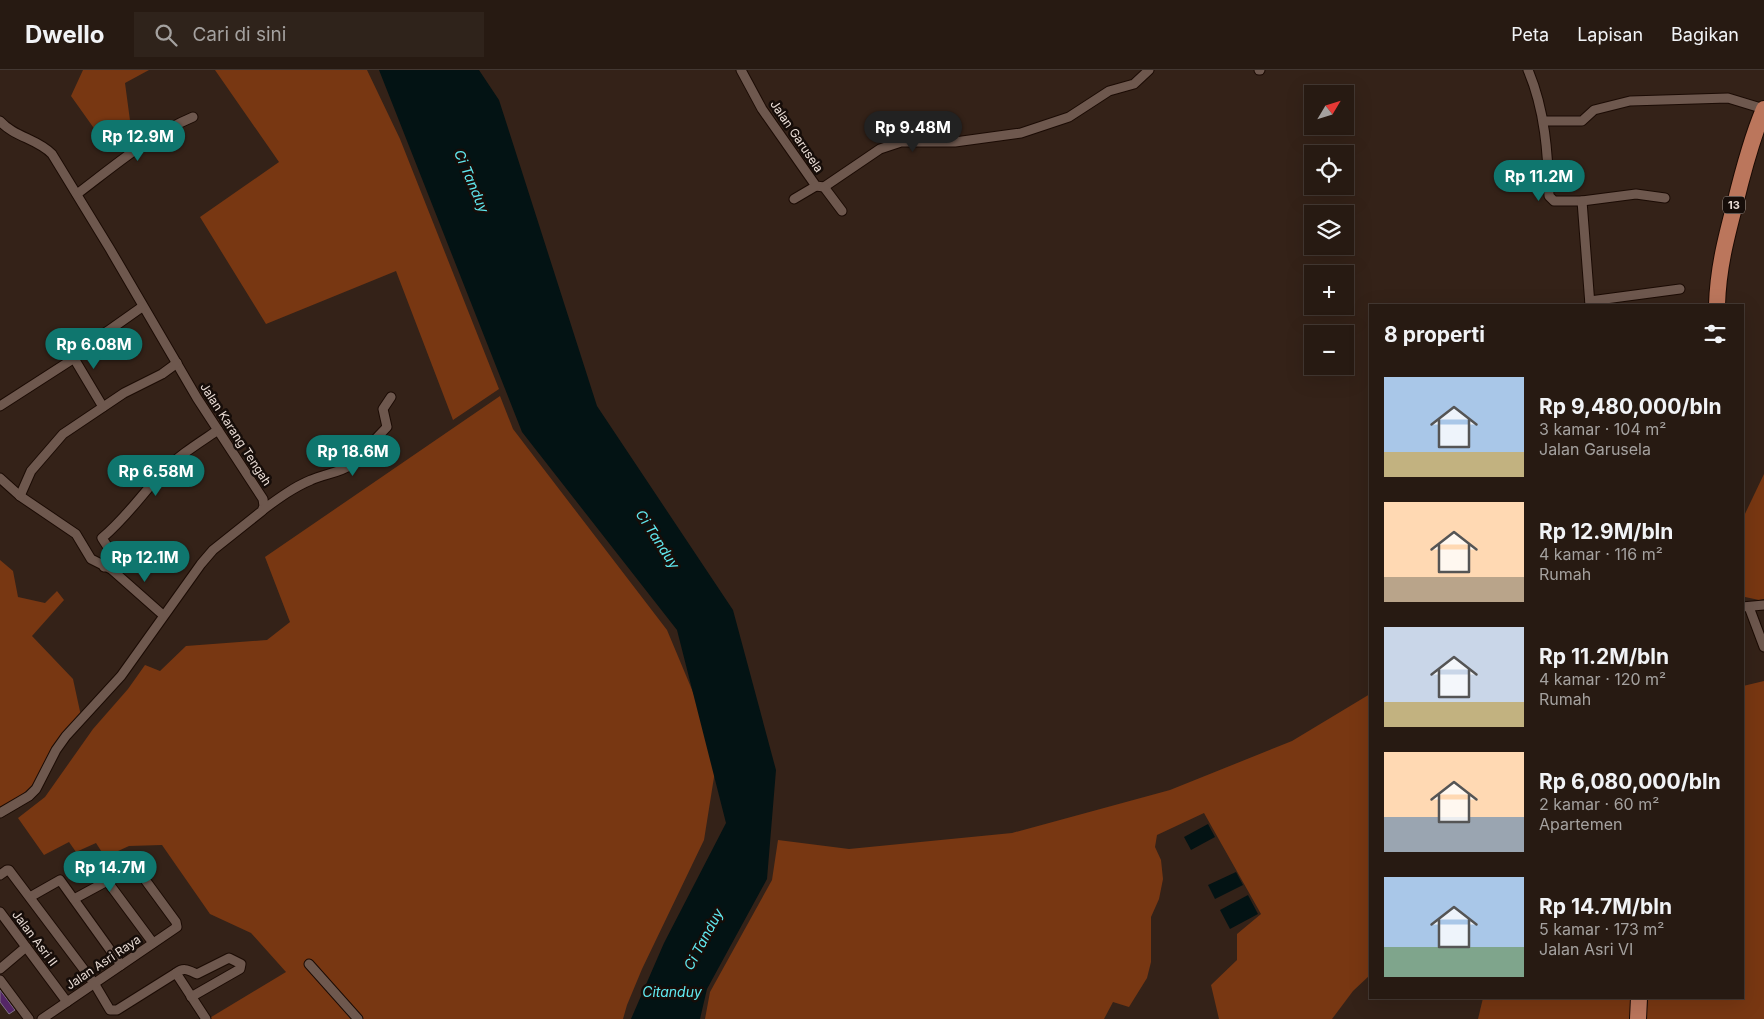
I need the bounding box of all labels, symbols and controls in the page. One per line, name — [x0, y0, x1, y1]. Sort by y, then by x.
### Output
search box — [134, 12, 484, 57]
text: Dwello — [25, 20, 104, 49]
icon: search — [152, 21, 180, 49]
text: Cari di sini — [192, 23, 286, 46]
text: Peta — [1511, 24, 1549, 45]
text: Lapisan — [1577, 24, 1643, 45]
text: Bagikan — [1671, 24, 1739, 45]
north arrow — [1304, 85, 1354, 135]
map controls — [1304, 85, 1354, 375]
street label: Jalan Garusela — [767, 97, 827, 175]
pin: Rp 9.48M — [861, 111, 965, 153]
text: Rp 9.48M — [875, 117, 951, 137]
pin: Rp 12.9M — [86, 119, 190, 162]
text: Rp 12.9M — [102, 126, 174, 146]
button: locate — [1304, 145, 1354, 195]
water label: Ci Tanduy — [451, 147, 493, 216]
pin: Rp 11.2M — [1487, 160, 1591, 202]
text: Rp 11.2M — [1505, 166, 1573, 186]
road number: 13 — [1723, 196, 1745, 214]
button: layers — [1304, 205, 1354, 255]
button: + — [1304, 265, 1354, 315]
icon: filters — [1701, 320, 1729, 348]
text: 8 properti — [1384, 322, 1485, 347]
button: − — [1304, 325, 1354, 375]
pin: Rp 6.08M — [42, 328, 146, 370]
text: Rp 6.08M — [56, 334, 132, 354]
street label: Jalan Karang Tengah — [197, 380, 275, 488]
text: Rp 9,480,000/bln — [1539, 394, 1722, 419]
icon: home — [1424, 397, 1484, 457]
text: 3 kamar · 104 m² — [1539, 419, 1666, 439]
pin: Rp 18.6M — [301, 434, 405, 477]
text: Jalan Garusela — [1539, 439, 1651, 459]
text: Rp 18.6M — [317, 441, 389, 461]
pin: Rp 6.58M — [104, 454, 208, 497]
text: Rp 6.58M — [118, 461, 194, 481]
water label: Ci Tanduy — [633, 506, 684, 573]
text: Rp 12.9M/bln — [1539, 519, 1673, 544]
icon: home — [1424, 522, 1484, 582]
pin: Rp 12.1M — [93, 540, 197, 583]
text: 4 kamar · 116 m² — [1539, 544, 1663, 564]
text: Rp 12.1M — [111, 547, 179, 567]
text: Rumah — [1539, 564, 1591, 584]
text: Rp 11.2M/bln — [1539, 644, 1669, 669]
icon: home — [1424, 647, 1484, 707]
text: 4 kamar · 120 m² — [1539, 669, 1666, 689]
text: Rumah — [1539, 689, 1591, 709]
text: Rp 6,080,000/bln — [1539, 769, 1721, 794]
icon: home — [1424, 772, 1484, 832]
text: 2 kamar · 60 m² — [1539, 794, 1659, 814]
text: Apartemen — [1539, 814, 1622, 834]
pin: Rp 14.7M — [58, 850, 162, 893]
text: Rp 14.7M — [75, 857, 145, 877]
text: Rp 14.7M/bln — [1539, 894, 1672, 919]
icon: home — [1424, 897, 1484, 957]
water label: Ci Tanduy — [680, 904, 727, 973]
street label: Jalan Asri II — [9, 907, 61, 969]
text: 5 kamar · 173 m² — [1539, 919, 1664, 939]
street label: Jalan Asri Raya — [63, 931, 143, 993]
text: Jalan Asri VI — [1539, 939, 1633, 959]
water label: Citanduy — [642, 983, 703, 1000]

